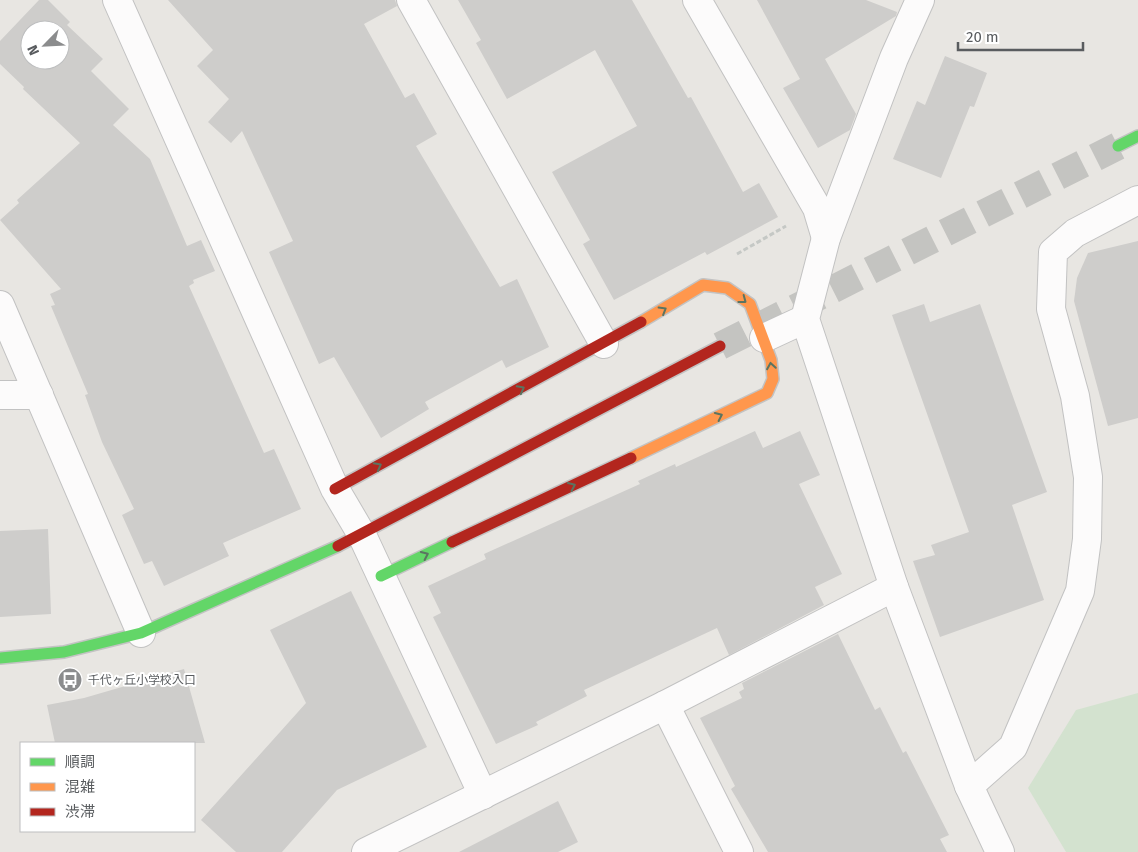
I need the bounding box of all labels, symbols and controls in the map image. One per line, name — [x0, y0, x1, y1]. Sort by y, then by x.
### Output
north arrow — [20, 20, 70, 70]
scale bar — [958, 20, 1083, 52]
text: 20 m — [966, 28, 999, 46]
text: N — [24, 42, 43, 58]
one-way arrow — [737, 294, 747, 303]
one-way arrow — [657, 306, 666, 316]
one-way arrow — [766, 361, 777, 369]
one-way arrow — [516, 385, 525, 395]
one-way arrow — [714, 412, 723, 422]
one-way arrow — [373, 462, 382, 472]
one-way arrow — [567, 481, 576, 492]
one-way arrow — [420, 552, 429, 562]
bus stop icon: 千代ヶ丘小学校入口 — [57, 667, 83, 693]
place label: 千代ヶ丘小学校入口 — [88, 673, 196, 687]
legend — [20, 742, 195, 832]
text: 順調 — [65, 753, 95, 771]
text: 混雑 — [65, 778, 95, 796]
text: 渋滞 — [65, 803, 95, 821]

